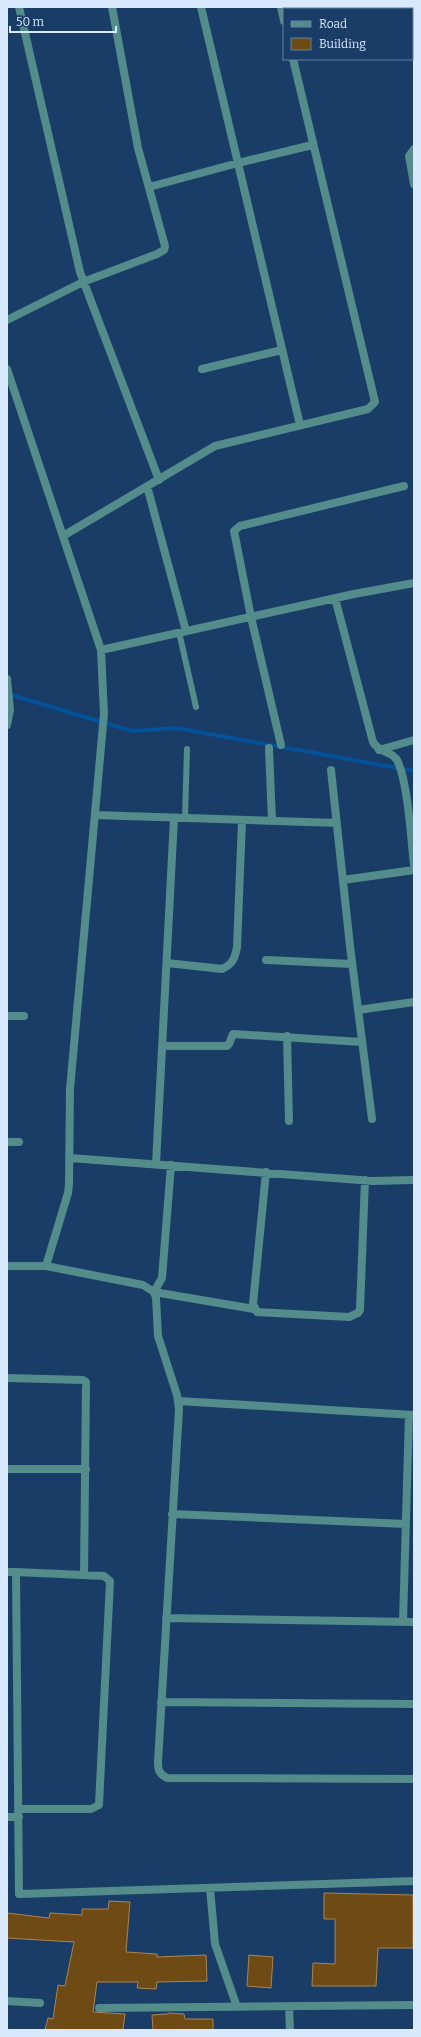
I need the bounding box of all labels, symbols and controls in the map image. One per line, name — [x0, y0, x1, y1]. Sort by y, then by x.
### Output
scale bar — [10, 8, 116, 34]
legend — [283, 8, 413, 60]
text: 50 m — [16, 15, 45, 29]
text: Road — [319, 17, 347, 31]
text: Building — [319, 37, 366, 51]

